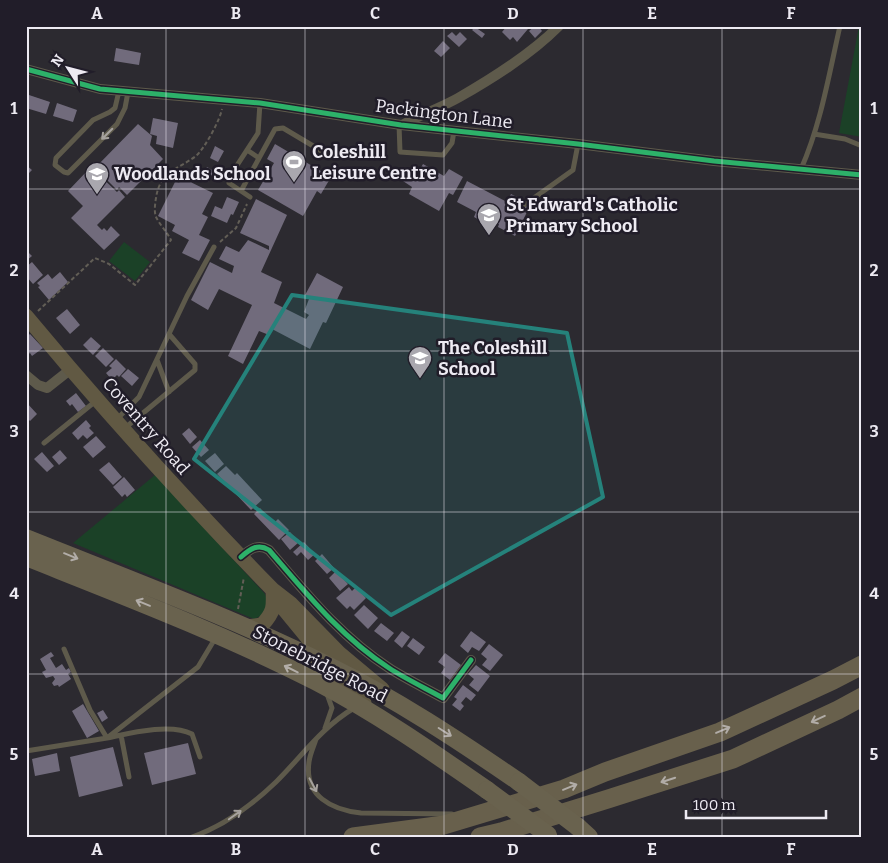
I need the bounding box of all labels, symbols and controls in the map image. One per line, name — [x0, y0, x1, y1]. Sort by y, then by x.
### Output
text: A — [91, 4, 103, 23]
text: B — [231, 4, 241, 23]
text: C — [370, 4, 380, 23]
text: D — [507, 4, 519, 23]
text: E — [647, 4, 657, 23]
text: F — [787, 4, 796, 23]
north arrow — [42, 42, 92, 92]
text: N — [48, 51, 68, 70]
street label: Packington Lane — [374, 95, 514, 133]
text: 1 — [11, 99, 18, 118]
text: 1 — [871, 99, 878, 118]
one-way arrow — [101, 128, 113, 140]
place label: Coleshill Leisure Centre — [312, 141, 437, 184]
sports icon: Coleshill Leisure Centre — [281, 149, 307, 183]
school or university icon: Woodlands School — [84, 161, 110, 195]
place label: Woodlands School — [114, 163, 271, 185]
place label: St Edward's Catholic Primary School — [506, 194, 678, 237]
school or university icon: St Edward's Catholic Primary School — [476, 202, 502, 236]
text: 2 — [9, 261, 19, 280]
text: 2 — [869, 261, 879, 280]
place label: The Coleshill School — [438, 337, 548, 380]
school or university icon: The Coleshill School — [407, 345, 433, 379]
street label: Coventry Road — [98, 373, 194, 479]
text: 3 — [9, 422, 19, 441]
text: 3 — [869, 422, 879, 441]
one-way arrow — [64, 553, 79, 562]
text: 4 — [9, 584, 19, 603]
text: 4 — [869, 584, 879, 603]
one-way arrow — [135, 598, 151, 607]
street label: Stonebridge Road — [249, 621, 391, 708]
one-way arrow — [284, 664, 299, 673]
one-way arrow — [811, 714, 826, 724]
one-way arrow — [715, 725, 730, 735]
one-way arrow — [437, 727, 451, 737]
text: 5 — [10, 745, 19, 764]
text: 5 — [870, 745, 879, 764]
one-way arrow — [661, 776, 677, 785]
one-way arrow — [309, 777, 318, 792]
one-way arrow — [563, 781, 578, 790]
scale bar — [686, 788, 826, 820]
text: 100 m — [693, 796, 736, 814]
one-way arrow — [228, 809, 241, 820]
text: A — [91, 840, 103, 859]
text: B — [231, 840, 241, 859]
text: C — [370, 840, 380, 859]
text: D — [507, 840, 519, 859]
text: E — [647, 840, 657, 859]
text: F — [787, 840, 796, 859]

